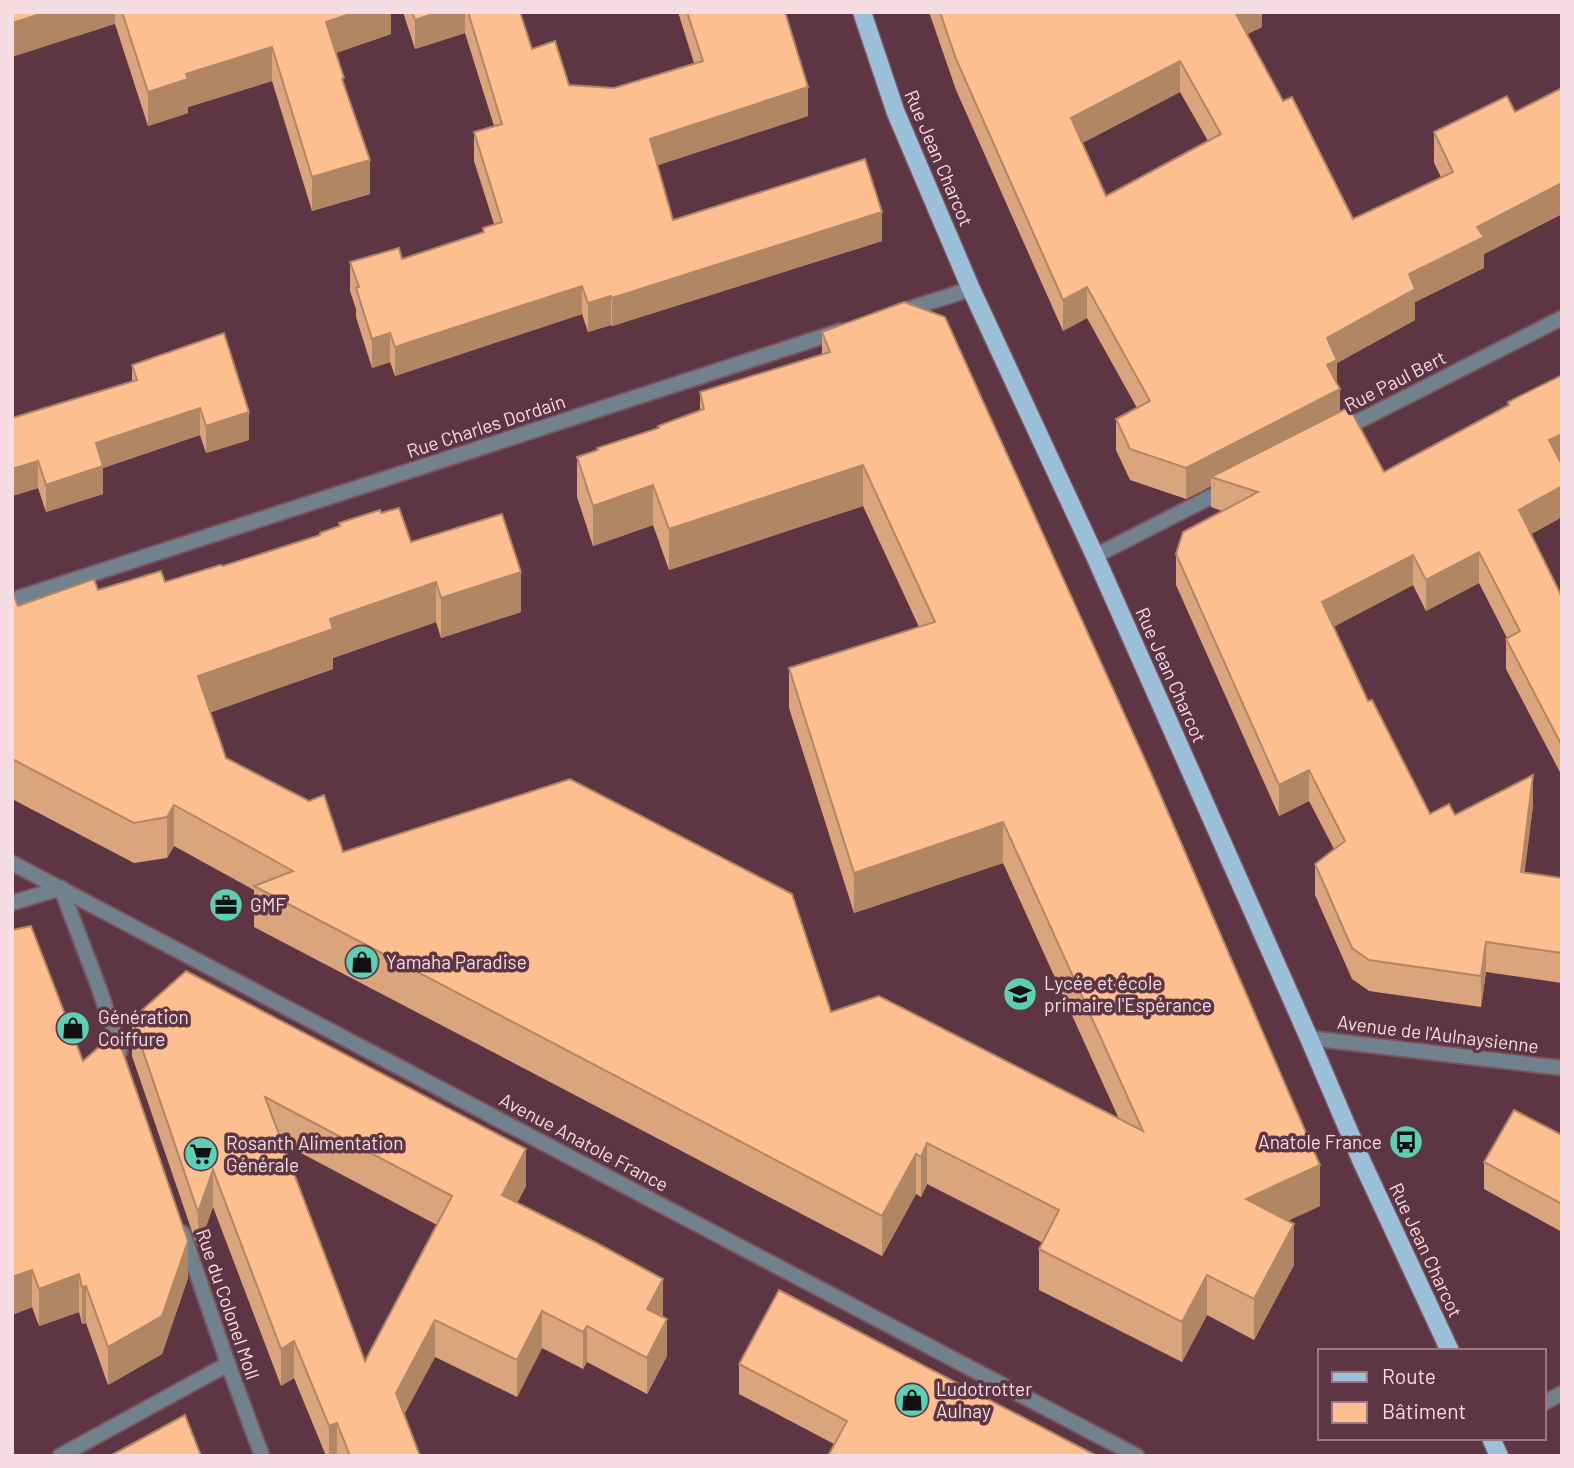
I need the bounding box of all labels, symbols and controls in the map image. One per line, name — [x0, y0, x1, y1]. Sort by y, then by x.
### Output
street label: Rue Jean Charcot — [900, 86, 979, 229]
street label: Rue Paul Bert — [1340, 345, 1450, 416]
street label: Rue Charles Dordain — [404, 389, 568, 462]
street label: Rue Jean Charcot — [1131, 604, 1212, 746]
office icon: GMF — [207, 886, 245, 924]
place label: GMF — [250, 893, 286, 916]
shop icon: Yamaha Paradise — [343, 943, 381, 981]
place label: Yamaha Paradise — [386, 950, 527, 973]
place label: Lycée et école primaire l'Espérance — [1044, 971, 1212, 1016]
school or university icon: Lycée et école primaire l'Espérance — [1001, 975, 1039, 1013]
place label: Génération Coiffure — [98, 1005, 189, 1050]
shop icon: Génération Coiffure — [54, 1009, 92, 1047]
street label: Avenue de l'Aulnaysienne — [1336, 1010, 1540, 1057]
street label: Avenue Anatole France — [496, 1087, 673, 1196]
bus stop icon: Anatole France — [1387, 1123, 1425, 1161]
place label: Anatole France — [1258, 1130, 1382, 1153]
place label: Rosanth Alimentation Générale — [226, 1131, 404, 1176]
supermarket icon: Rosanth Alimentation Générale — [182, 1135, 220, 1173]
street label: Rue Jean Charcot — [1385, 1179, 1468, 1321]
street label: Rue du Colonel Moll — [192, 1226, 265, 1382]
legend — [1318, 1349, 1546, 1440]
text: Route — [1382, 1363, 1436, 1388]
place label: Ludotrotter Aulnay — [936, 1377, 1032, 1422]
shop icon: Ludotrotter Aulnay — [893, 1381, 931, 1419]
text: Bâtiment — [1382, 1398, 1466, 1423]

